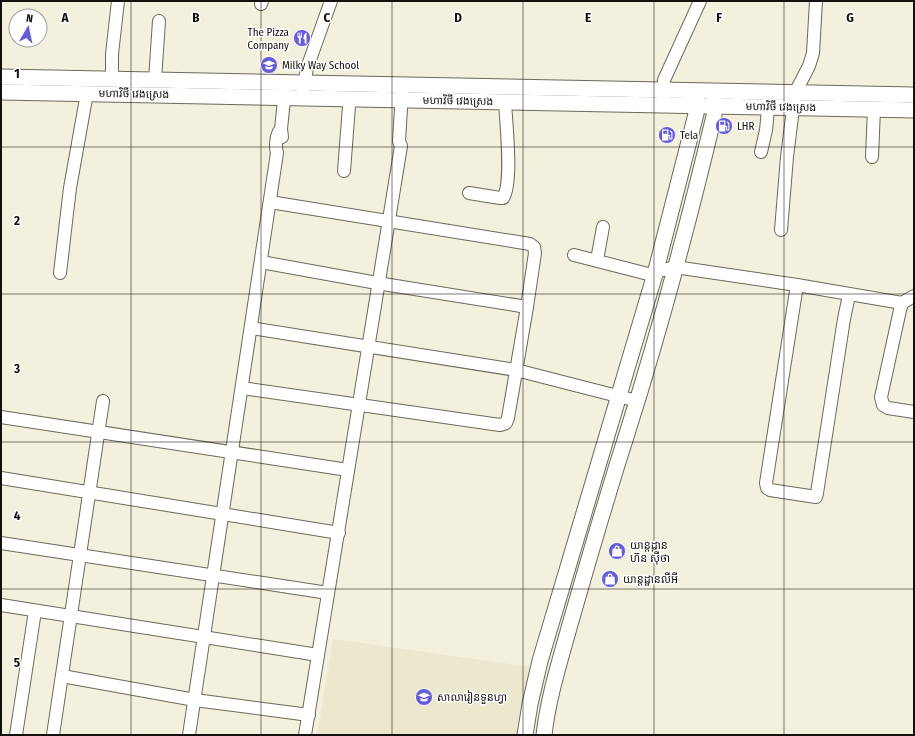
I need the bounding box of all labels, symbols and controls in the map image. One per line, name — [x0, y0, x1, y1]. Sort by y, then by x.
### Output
north arrow — [8, 8, 48, 48]
text: A — [60, 10, 69, 25]
text: B — [192, 10, 200, 25]
text: C — [324, 10, 331, 25]
text: D — [454, 10, 462, 25]
text: E — [585, 10, 591, 25]
text: F — [716, 10, 722, 25]
text: G — [846, 10, 854, 25]
text: N — [25, 12, 34, 26]
place label: The Pizza Company — [248, 26, 289, 52]
restaurant icon: The Pizza Company — [292, 28, 312, 48]
school or university icon: Milky Way School — [259, 55, 279, 75]
place label: Milky Way School — [282, 59, 359, 72]
text: 1 — [14, 66, 20, 81]
street label: មហាវិថី វេងស្រេង — [99, 86, 170, 101]
street label: មហាវិថី វេងស្រេង — [423, 93, 494, 108]
street label: មហាវិថី វេងស្រេង — [746, 99, 817, 114]
fuel station icon: LHR — [714, 116, 734, 136]
place label: LHR — [737, 120, 755, 133]
fuel station icon: Tela — [657, 125, 677, 145]
place label: Tela — [680, 129, 698, 142]
text: 2 — [13, 213, 20, 228]
text: 3 — [13, 361, 20, 376]
text: 4 — [14, 508, 21, 523]
place label: យាន្ដដ្ឋាន ហ៊ន ស៊ីថា — [630, 539, 670, 565]
shop icon: យាន្ដដ្ឋាន ហ៊ន ស៊ីថា — [607, 541, 627, 561]
shop icon: យាន្ដដ្ឋានលីអី — [600, 569, 620, 589]
place label: យាន្ដដ្ឋានលីអី — [623, 572, 678, 586]
text: 5 — [14, 655, 20, 670]
school or university icon: សាលារៀនទួនហ្វា — [414, 687, 434, 707]
place label: សាលារៀនទួនហ្វា — [437, 690, 507, 704]

